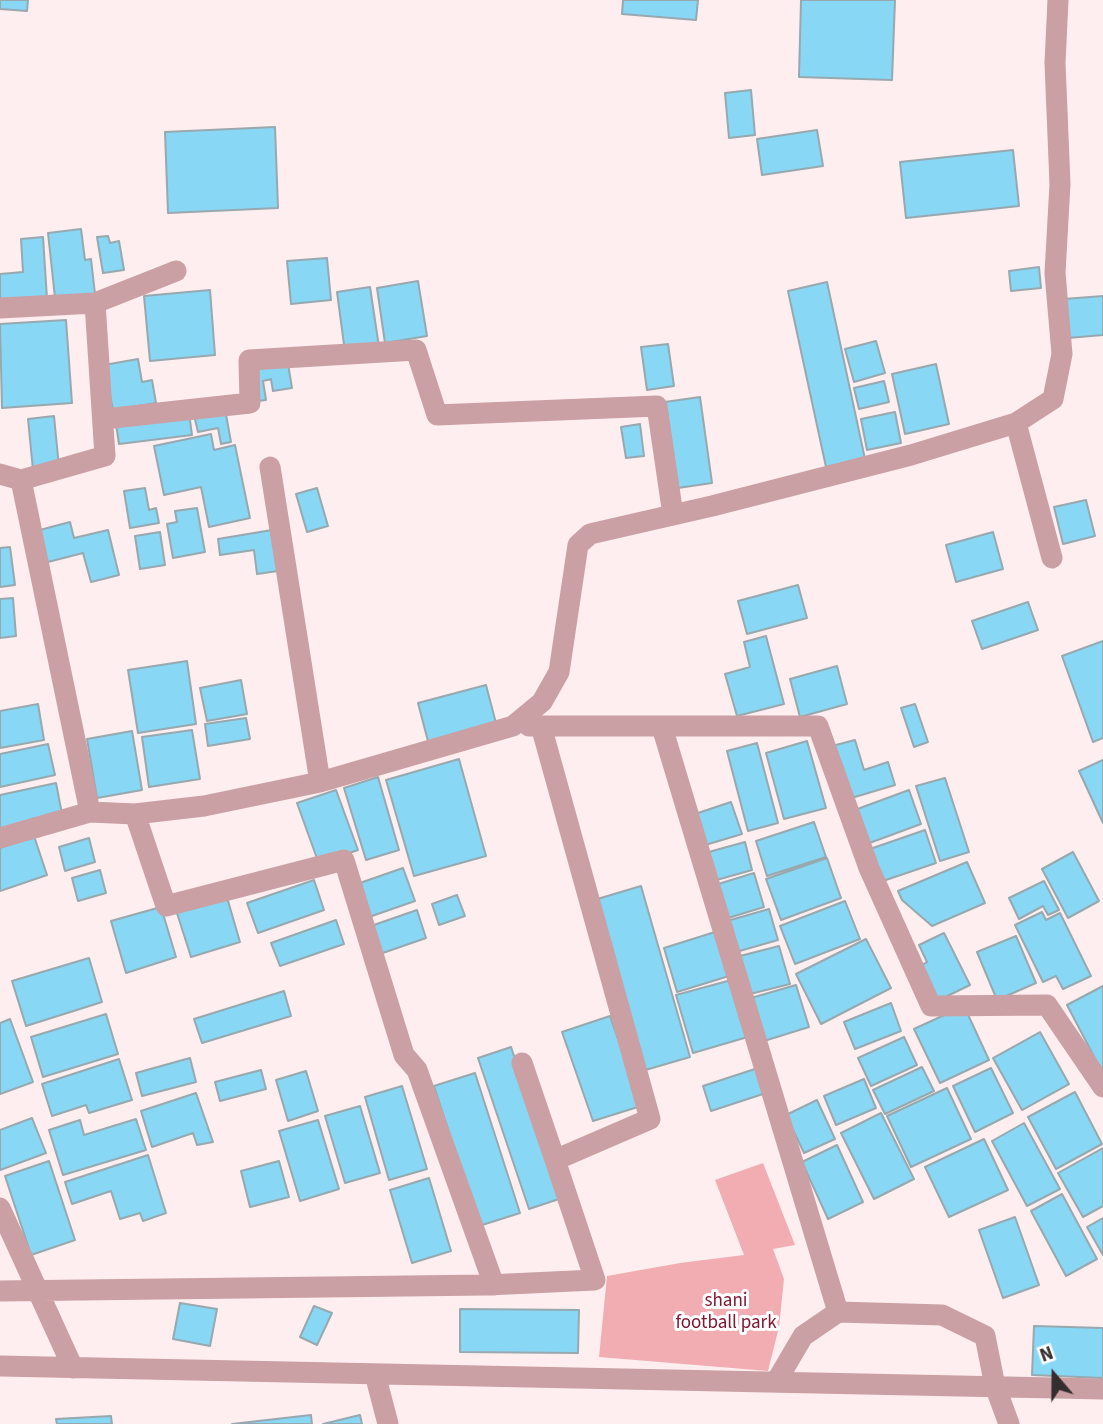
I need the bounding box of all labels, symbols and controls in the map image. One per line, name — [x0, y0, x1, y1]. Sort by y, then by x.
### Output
park label: shani football park — [675, 1291, 777, 1335]
north arrow — [1019, 1340, 1089, 1410]
text: N — [1036, 1340, 1057, 1370]

